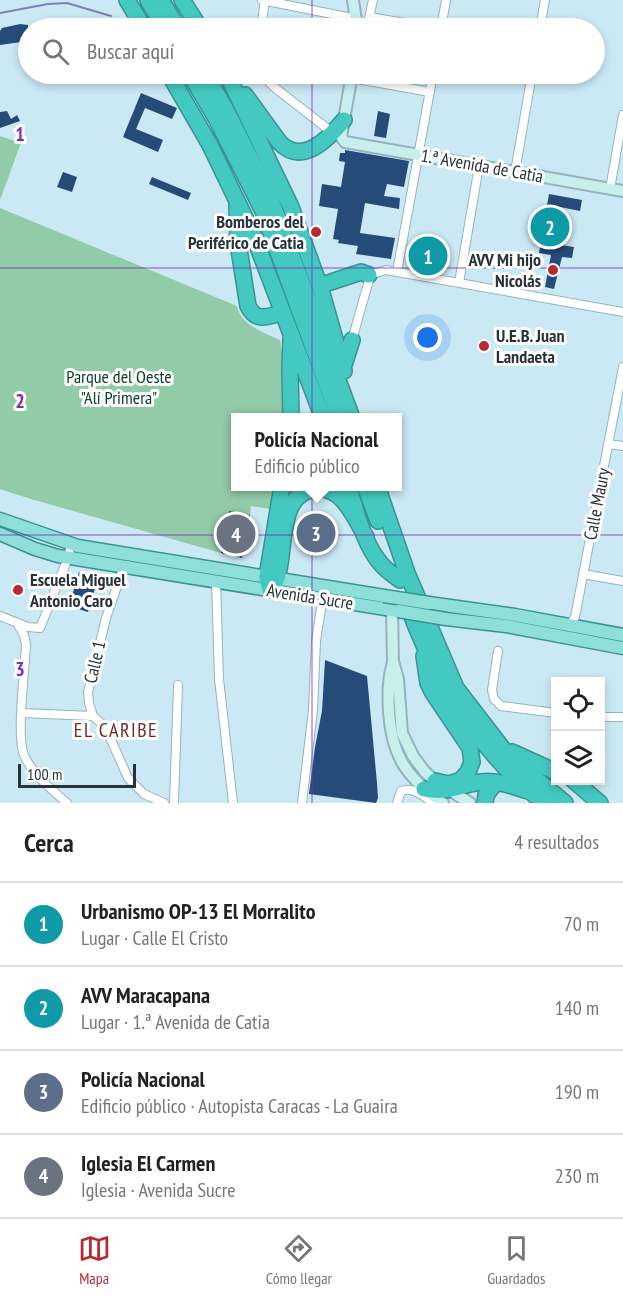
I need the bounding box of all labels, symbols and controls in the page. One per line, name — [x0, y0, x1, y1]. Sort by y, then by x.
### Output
search box — [18, 18, 605, 84]
icon: search — [39, 35, 72, 68]
text: Buscar aquí — [87, 37, 174, 65]
text: 1 — [15, 121, 25, 147]
street label: 1.ª Avenida de Catia — [419, 143, 545, 188]
pin: 2 — [530, 204, 570, 250]
place label: Bomberos del Periférico de Catia — [188, 210, 305, 254]
marker: Bomberos del Periférico de Catia — [309, 225, 323, 239]
pin: 1 — [408, 234, 448, 278]
place label: AVV Mi hijo Nicolás — [467, 248, 541, 292]
marker: AVV Mi hijo Nicolás — [546, 263, 560, 277]
your location — [413, 323, 442, 352]
place label: U.E.B. Juan Landaeta — [496, 324, 565, 368]
marker: U.E.B. Juan Landaeta — [477, 339, 491, 353]
park label: Parque del Oeste "Alí Primera" — [66, 365, 172, 409]
text: 2 — [15, 388, 25, 414]
popup — [231, 413, 402, 491]
text: Policía Nacional — [255, 425, 378, 453]
text: Edificio público — [255, 453, 360, 479]
street label: Calle Maury — [578, 466, 615, 542]
pin: 3 — [296, 510, 336, 556]
pin: 4 — [216, 512, 256, 556]
place label: Escuela Miguel Antonio Caro — [29, 568, 126, 612]
street label: Avenida Sucre — [265, 578, 355, 615]
marker: Escuela Miguel Antonio Caro — [11, 583, 25, 597]
street label: Calle 1 — [78, 638, 111, 685]
text: 3 — [15, 656, 25, 682]
map controls — [551, 677, 605, 785]
button: locate — [551, 677, 605, 731]
district label: EL CARIBE — [74, 717, 158, 743]
button: layers — [551, 731, 605, 785]
scale bar — [18, 761, 136, 788]
text: 100 m — [27, 764, 62, 784]
text: Cerca — [24, 826, 74, 859]
text: 4 resultados — [514, 829, 599, 855]
text: Urbanismo OP-13 El Morralito — [81, 897, 316, 925]
text: 1 — [39, 911, 48, 937]
text: 70 m — [564, 911, 599, 937]
text: Lugar · Calle El Cristo — [81, 925, 228, 951]
text: AVV Maracapana — [81, 981, 210, 1009]
text: 2 — [39, 995, 48, 1021]
text: 140 m — [555, 995, 599, 1021]
text: Lugar · 1.ª Avenida de Catia — [81, 1009, 270, 1035]
text: Policía Nacional — [81, 1065, 205, 1093]
text: 3 — [39, 1079, 48, 1105]
text: 190 m — [555, 1079, 599, 1105]
text: Edificio público · Autopista Caracas - La Guaira — [81, 1093, 398, 1119]
text: Iglesia El Carmen — [81, 1149, 215, 1177]
text: 4 — [39, 1163, 48, 1189]
text: 230 m — [555, 1163, 599, 1189]
text: Iglesia · Avenida Sucre — [81, 1177, 236, 1203]
tab: Mapa — [78, 1232, 111, 1288]
tab: Cómo llegar — [266, 1232, 332, 1288]
tab: Guardados — [487, 1232, 545, 1288]

